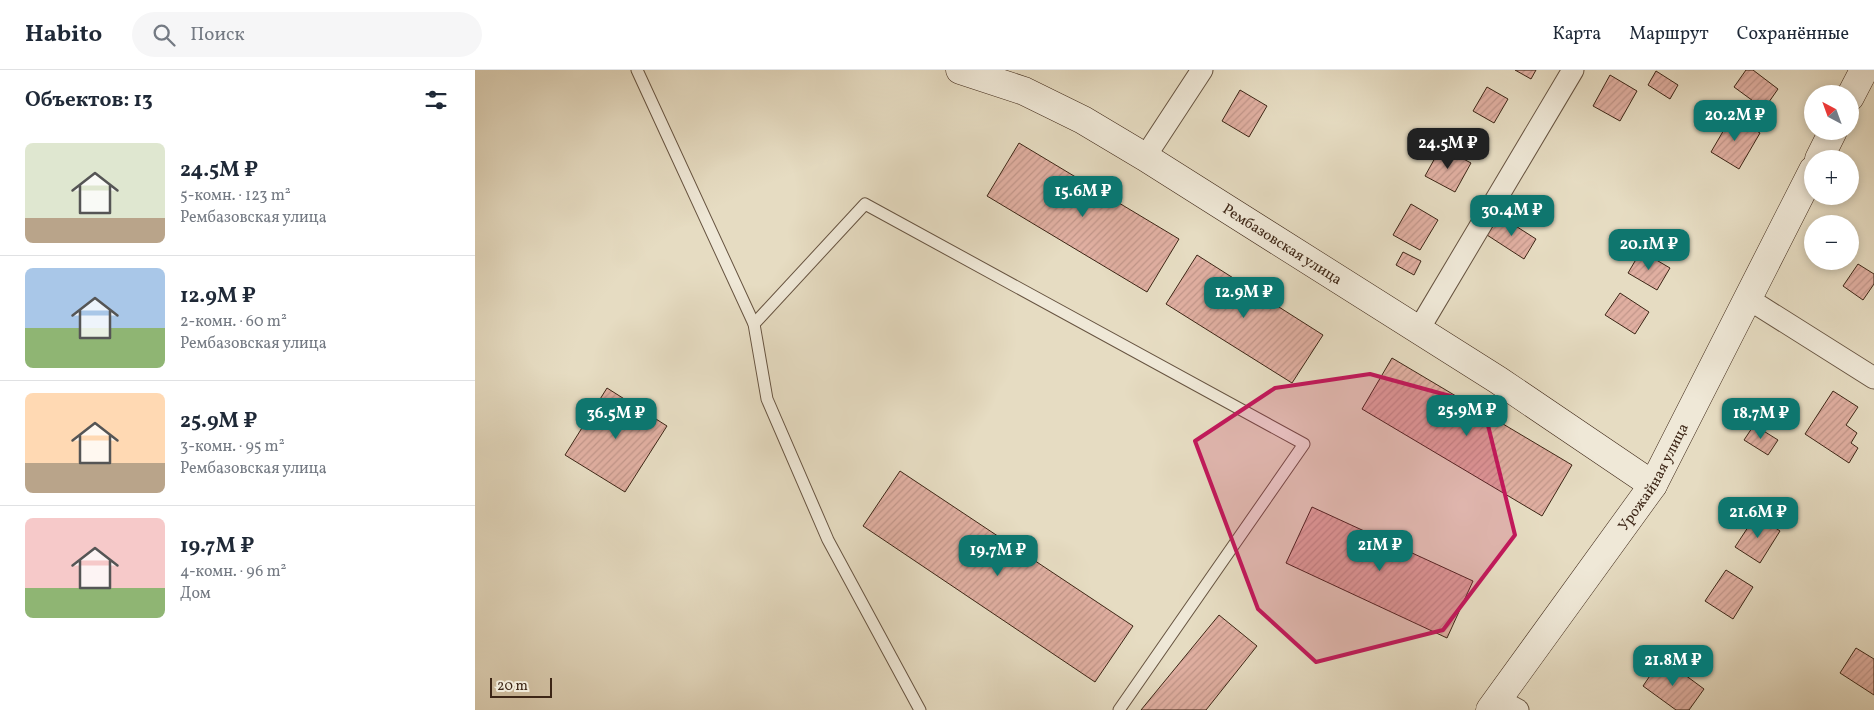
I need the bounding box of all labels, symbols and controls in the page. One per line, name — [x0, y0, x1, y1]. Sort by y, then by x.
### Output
search box — [132, 12, 482, 57]
text: Habito — [25, 18, 102, 52]
icon: search — [150, 21, 178, 49]
text: Поиск — [190, 22, 245, 48]
text: Карта — [1552, 22, 1601, 47]
text: Маршрут — [1629, 22, 1709, 47]
text: Сохранённые — [1737, 22, 1849, 47]
north arrow — [1804, 85, 1859, 140]
map controls — [1804, 85, 1859, 270]
text: Объектов: 13 — [25, 86, 153, 115]
icon: filters — [422, 86, 450, 114]
pin: 20.2M ₽ — [1689, 100, 1781, 142]
text: 20.2M ₽ — [1705, 105, 1765, 127]
pin: 24.5M ₽ — [1402, 128, 1494, 170]
text: 24.5M ₽ — [1418, 133, 1478, 155]
button: + — [1804, 150, 1859, 205]
text: 24.5M ₽ — [180, 156, 258, 185]
icon: home — [65, 163, 125, 223]
pin: 15.6M ₽ — [1037, 176, 1129, 218]
text: 15.6M ₽ — [1054, 181, 1112, 203]
text: 5-комн. · 123 m² — [180, 185, 291, 207]
pin: 30.4M ₽ — [1466, 194, 1558, 237]
street label: Рембазовская улица — [1218, 200, 1346, 291]
text: 30.4M ₽ — [1481, 200, 1543, 222]
text: Рембазовская улица — [180, 207, 327, 229]
button: − — [1804, 215, 1859, 270]
pin: 20.1M ₽ — [1603, 228, 1695, 271]
text: 20.1M ₽ — [1620, 234, 1678, 256]
pin: 12.9M ₽ — [1198, 276, 1290, 319]
text: 12.9M ₽ — [180, 282, 256, 311]
text: 12.9M ₽ — [1215, 282, 1273, 304]
icon: home — [65, 288, 125, 348]
text: 2-комн. · 60 m² — [180, 311, 287, 333]
text: Рембазовская улица — [180, 333, 327, 355]
pin: 25.9M ₽ — [1421, 394, 1513, 437]
pin: 36.5M ₽ — [570, 398, 662, 440]
pin: 18.7M ₽ — [1715, 398, 1807, 440]
text: 25.9M ₽ — [1437, 400, 1497, 422]
text: 36.5M ₽ — [587, 403, 645, 425]
text: 18.7M ₽ — [1733, 403, 1789, 425]
text: 25.9M ₽ — [180, 407, 257, 436]
icon: home — [65, 413, 125, 473]
street label: Урожайная улица — [1614, 420, 1695, 536]
text: 3-комн. · 95 m² — [180, 436, 285, 458]
text: Рембазовская улица — [180, 458, 327, 480]
pin: 21.6M ₽ — [1712, 496, 1804, 539]
text: 21.6M ₽ — [1729, 502, 1787, 524]
pin: 21M ₽ — [1345, 530, 1415, 572]
text: 19.7M ₽ — [180, 532, 254, 561]
pin: 19.7M ₽ — [952, 534, 1044, 577]
text: 21M ₽ — [1358, 535, 1402, 557]
icon: home — [65, 538, 125, 598]
text: 19.7M ₽ — [970, 540, 1026, 562]
text: 4-комн. · 96 m² — [180, 561, 287, 583]
text: Дом — [180, 583, 211, 605]
pin: 21.8M ₽ — [1627, 644, 1719, 687]
text: 21.8M ₽ — [1644, 650, 1702, 672]
scale bar — [490, 675, 553, 698]
text: 20 m — [497, 677, 528, 696]

